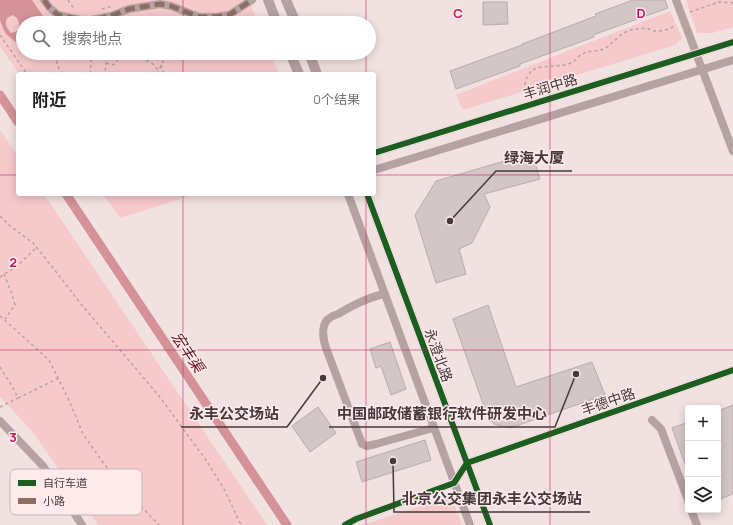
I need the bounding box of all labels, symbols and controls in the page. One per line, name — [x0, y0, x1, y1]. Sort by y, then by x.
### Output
text: C — [453, 4, 463, 22]
text: D — [636, 4, 646, 22]
search box — [16, 16, 376, 60]
icon: search — [30, 27, 52, 49]
text: 搜索地点 — [62, 28, 122, 49]
street label: 丰润中路 — [520, 69, 580, 103]
text: 附近 — [32, 88, 66, 111]
text: 0个结果 — [313, 90, 360, 108]
callout: 绿海大厦 — [496, 144, 572, 171]
text: 绿海大厦 — [504, 147, 564, 168]
text: 2 — [9, 253, 17, 271]
street label: 永澄北路 — [420, 325, 458, 385]
water label: 宏丰渠 — [167, 327, 210, 378]
street label: 丰德中路 — [578, 383, 638, 419]
callout: 永丰公交场站 — [181, 400, 287, 427]
callout: 中国邮政储蓄银行软件研发中心 — [329, 400, 555, 427]
text: 永丰公交场站 — [189, 403, 279, 424]
text: 中国邮政储蓄银行软件研发中心 — [337, 403, 547, 424]
map controls — [685, 405, 721, 513]
button: + — [685, 405, 721, 441]
text: 3 — [9, 428, 17, 446]
button: − — [685, 441, 721, 477]
legend — [10, 469, 142, 515]
text: 自行车道 — [43, 475, 87, 490]
button: layers — [685, 477, 721, 513]
callout: 北京公交集团永丰公交场站 — [394, 485, 590, 512]
text: 北京公交集团永丰公交场站 — [402, 488, 582, 509]
text: 小路 — [43, 493, 65, 508]

